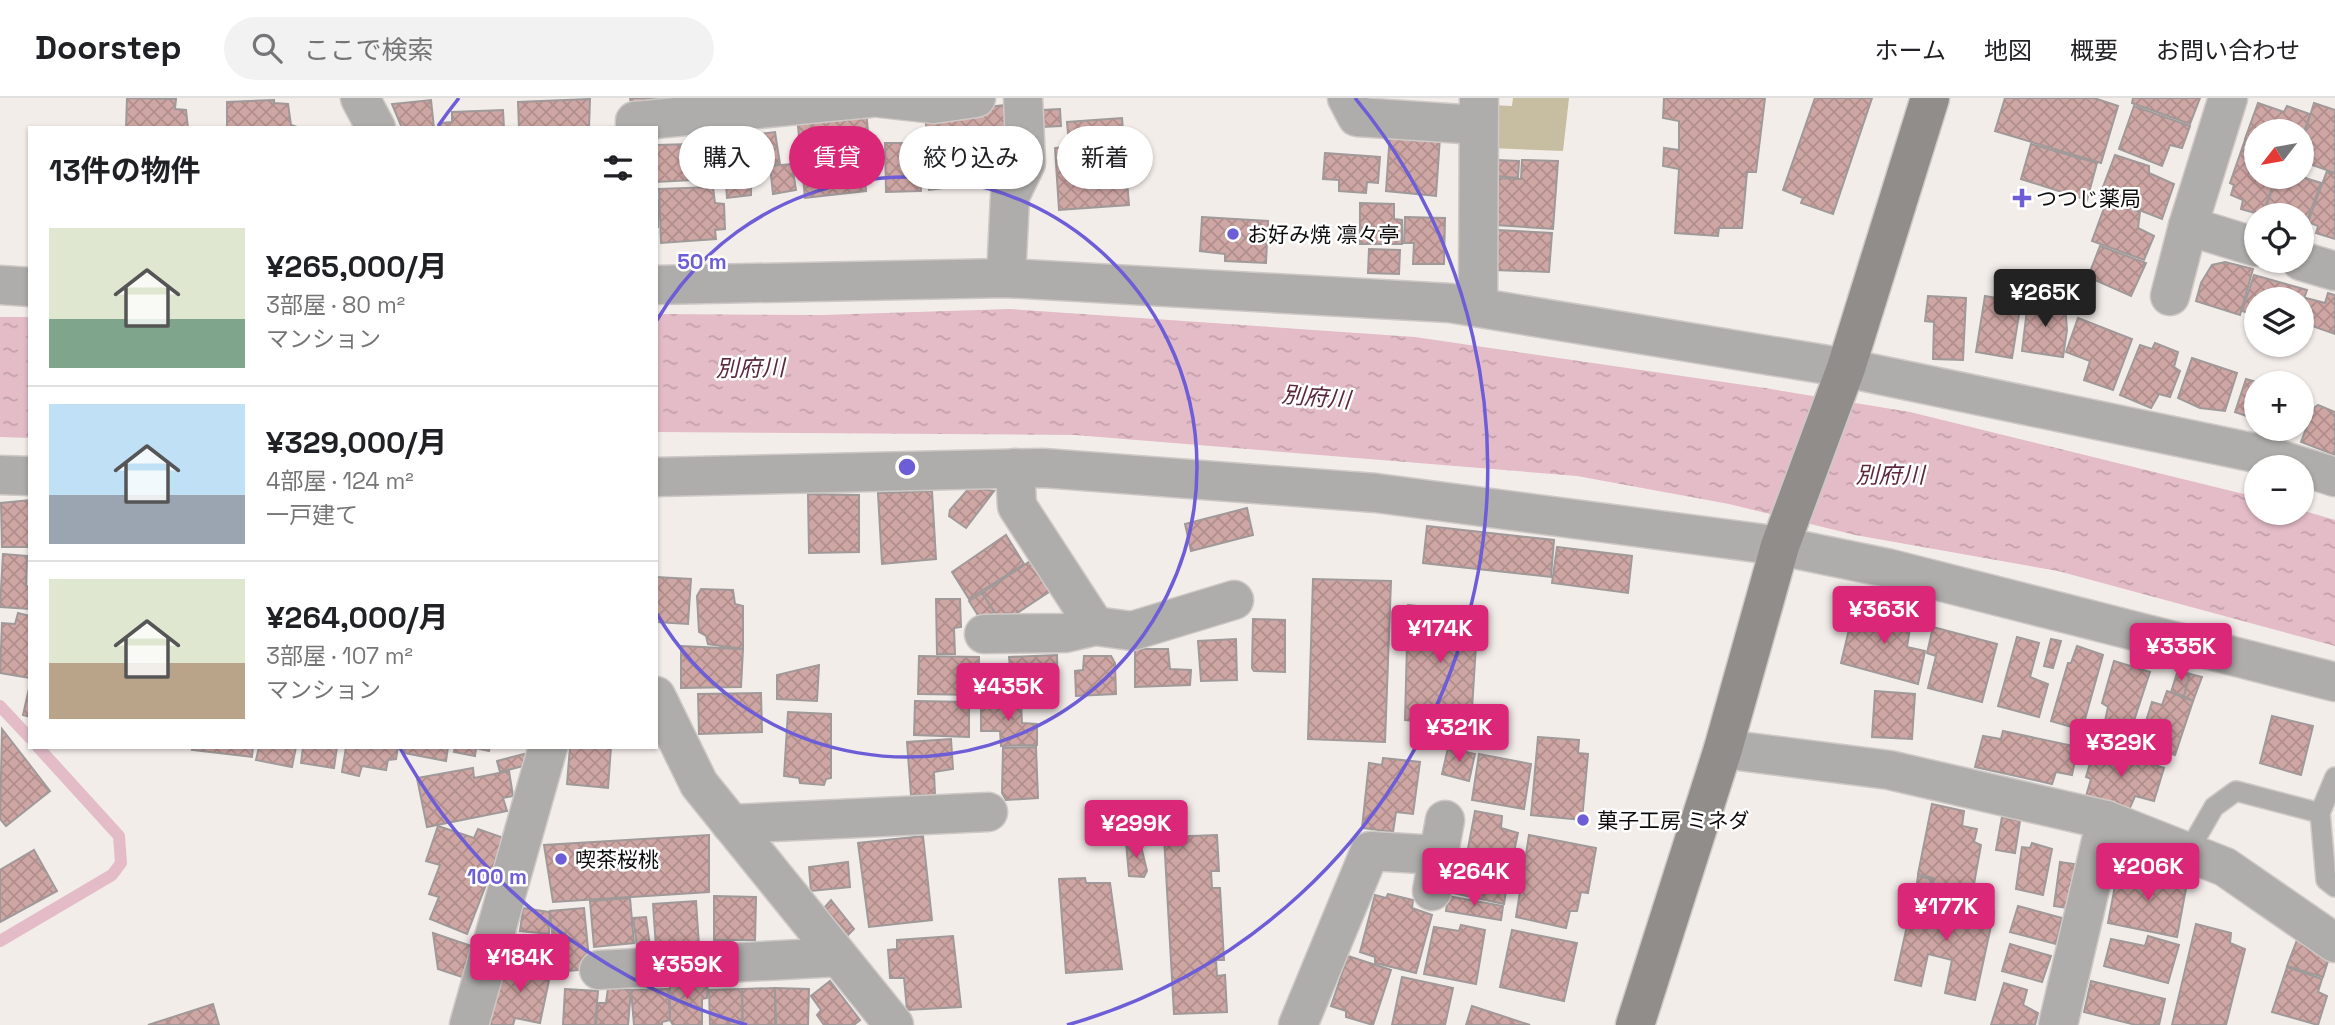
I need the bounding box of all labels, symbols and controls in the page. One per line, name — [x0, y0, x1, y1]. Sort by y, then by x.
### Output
search box — [224, 17, 714, 80]
text: Doorstep — [35, 27, 182, 69]
icon: search — [248, 29, 286, 67]
text: ここで検索 — [304, 33, 434, 67]
text: ホーム — [1875, 35, 1946, 66]
text: 地図 — [1984, 35, 2032, 66]
text: 概要 — [2070, 35, 2118, 66]
text: お問い合わせ — [2156, 35, 2300, 66]
north arrow — [2244, 119, 2314, 189]
map controls — [2244, 119, 2314, 525]
chip: 購入 — [679, 126, 775, 189]
chip: 賃貸 — [789, 126, 885, 189]
chip: 絞り込み — [899, 126, 1043, 189]
chip: 新着 — [1057, 126, 1153, 189]
icon: filters — [599, 149, 637, 187]
text: 13件の物件 — [49, 151, 201, 190]
place label: つつじ薬局 — [2036, 185, 2141, 212]
marker: つつじ薬局 — [2014, 190, 2030, 206]
button: locate — [2244, 203, 2314, 273]
place label: お好み焼 凛々亭 — [1247, 221, 1399, 248]
marker: お好み焼 凛々亭 — [1225, 226, 1241, 242]
text: ¥265,000/月 — [266, 247, 447, 286]
text: 50 m — [677, 248, 727, 275]
icon: home — [105, 256, 189, 340]
pin: ¥265K — [1996, 270, 2094, 329]
text: ¥265K — [2010, 277, 2080, 307]
button: layers — [2244, 287, 2314, 357]
text: 3部屋 · 80 m² — [266, 290, 405, 320]
text: マンション — [266, 324, 381, 354]
water label: 別府川 — [715, 352, 788, 384]
button: + — [2244, 371, 2314, 441]
water label: 別府川 — [1280, 379, 1355, 415]
text: ¥329,000/月 — [266, 423, 447, 462]
icon: home — [105, 432, 189, 516]
centre of rings — [895, 455, 919, 479]
button: − — [2244, 455, 2314, 525]
water label: 別府川 — [1856, 460, 1928, 490]
text: 4部屋 · 124 m² — [266, 466, 414, 496]
text: 一戸建て — [266, 500, 358, 530]
pin: ¥363K — [1835, 587, 1933, 646]
text: ¥363K — [1849, 594, 1919, 624]
text: ¥264,000/月 — [266, 598, 448, 637]
pin: ¥174K — [1391, 606, 1489, 665]
icon: home — [105, 607, 189, 691]
text: ¥174K — [1407, 613, 1473, 643]
pin: ¥335K — [2132, 624, 2230, 683]
text: ¥335K — [2146, 631, 2216, 661]
text: 3部屋 · 107 m² — [266, 641, 413, 671]
pin: ¥435K — [959, 664, 1057, 723]
text: ¥435K — [972, 671, 1044, 701]
text: マンション — [266, 675, 381, 705]
pin: ¥321K — [1410, 704, 1508, 764]
text: ¥321K — [1426, 712, 1492, 742]
pin: ¥329K — [2072, 720, 2170, 779]
text: ¥329K — [2086, 727, 2156, 757]
pin: ¥299K — [1087, 800, 1185, 860]
place label: 菓子工房 ミネダ — [1597, 807, 1749, 834]
text: ¥299K — [1101, 808, 1171, 838]
marker: 菓子工房 ミネダ — [1575, 812, 1591, 828]
pin: ¥206K — [2099, 844, 2197, 903]
place label: 喫茶桜桃 — [575, 846, 659, 873]
pin: ¥264K — [1425, 848, 1523, 908]
marker: 喫茶桜桃 — [553, 851, 569, 867]
text: ¥206K — [2112, 851, 2184, 881]
text: ¥264K — [1438, 856, 1510, 886]
text: 100 m — [467, 863, 527, 890]
pin: ¥177K — [1897, 884, 1995, 943]
text: ¥177K — [1914, 891, 1978, 921]
pin: ¥184K — [471, 934, 569, 994]
text: ¥184K — [486, 942, 554, 972]
pin: ¥359K — [638, 942, 736, 1001]
text: ¥359K — [652, 949, 722, 979]

